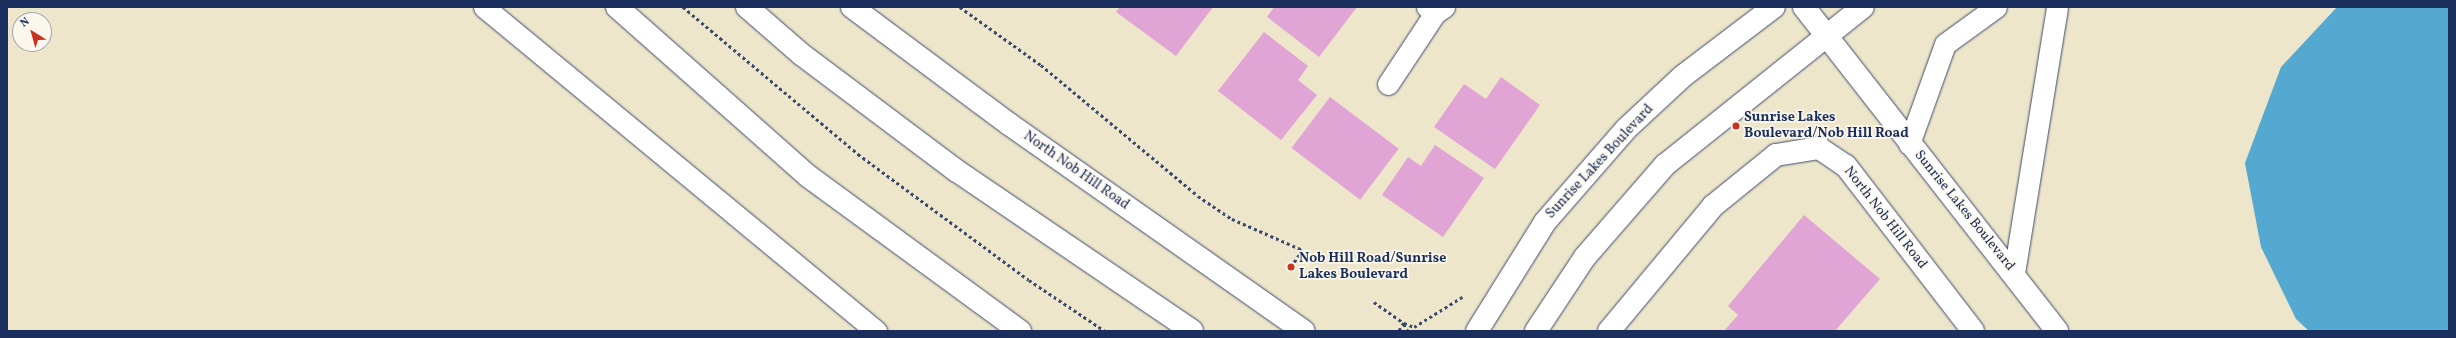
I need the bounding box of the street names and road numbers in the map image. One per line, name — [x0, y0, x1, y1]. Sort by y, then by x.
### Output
street label: Sunrise Lakes Boulevard — [1543, 101, 1657, 223]
street label: North Nob Hill Road — [1020, 128, 1132, 214]
street label: Sunrise Lakes Boulevard — [1910, 147, 2018, 275]
street label: North Nob Hill Road — [1840, 163, 1930, 273]

